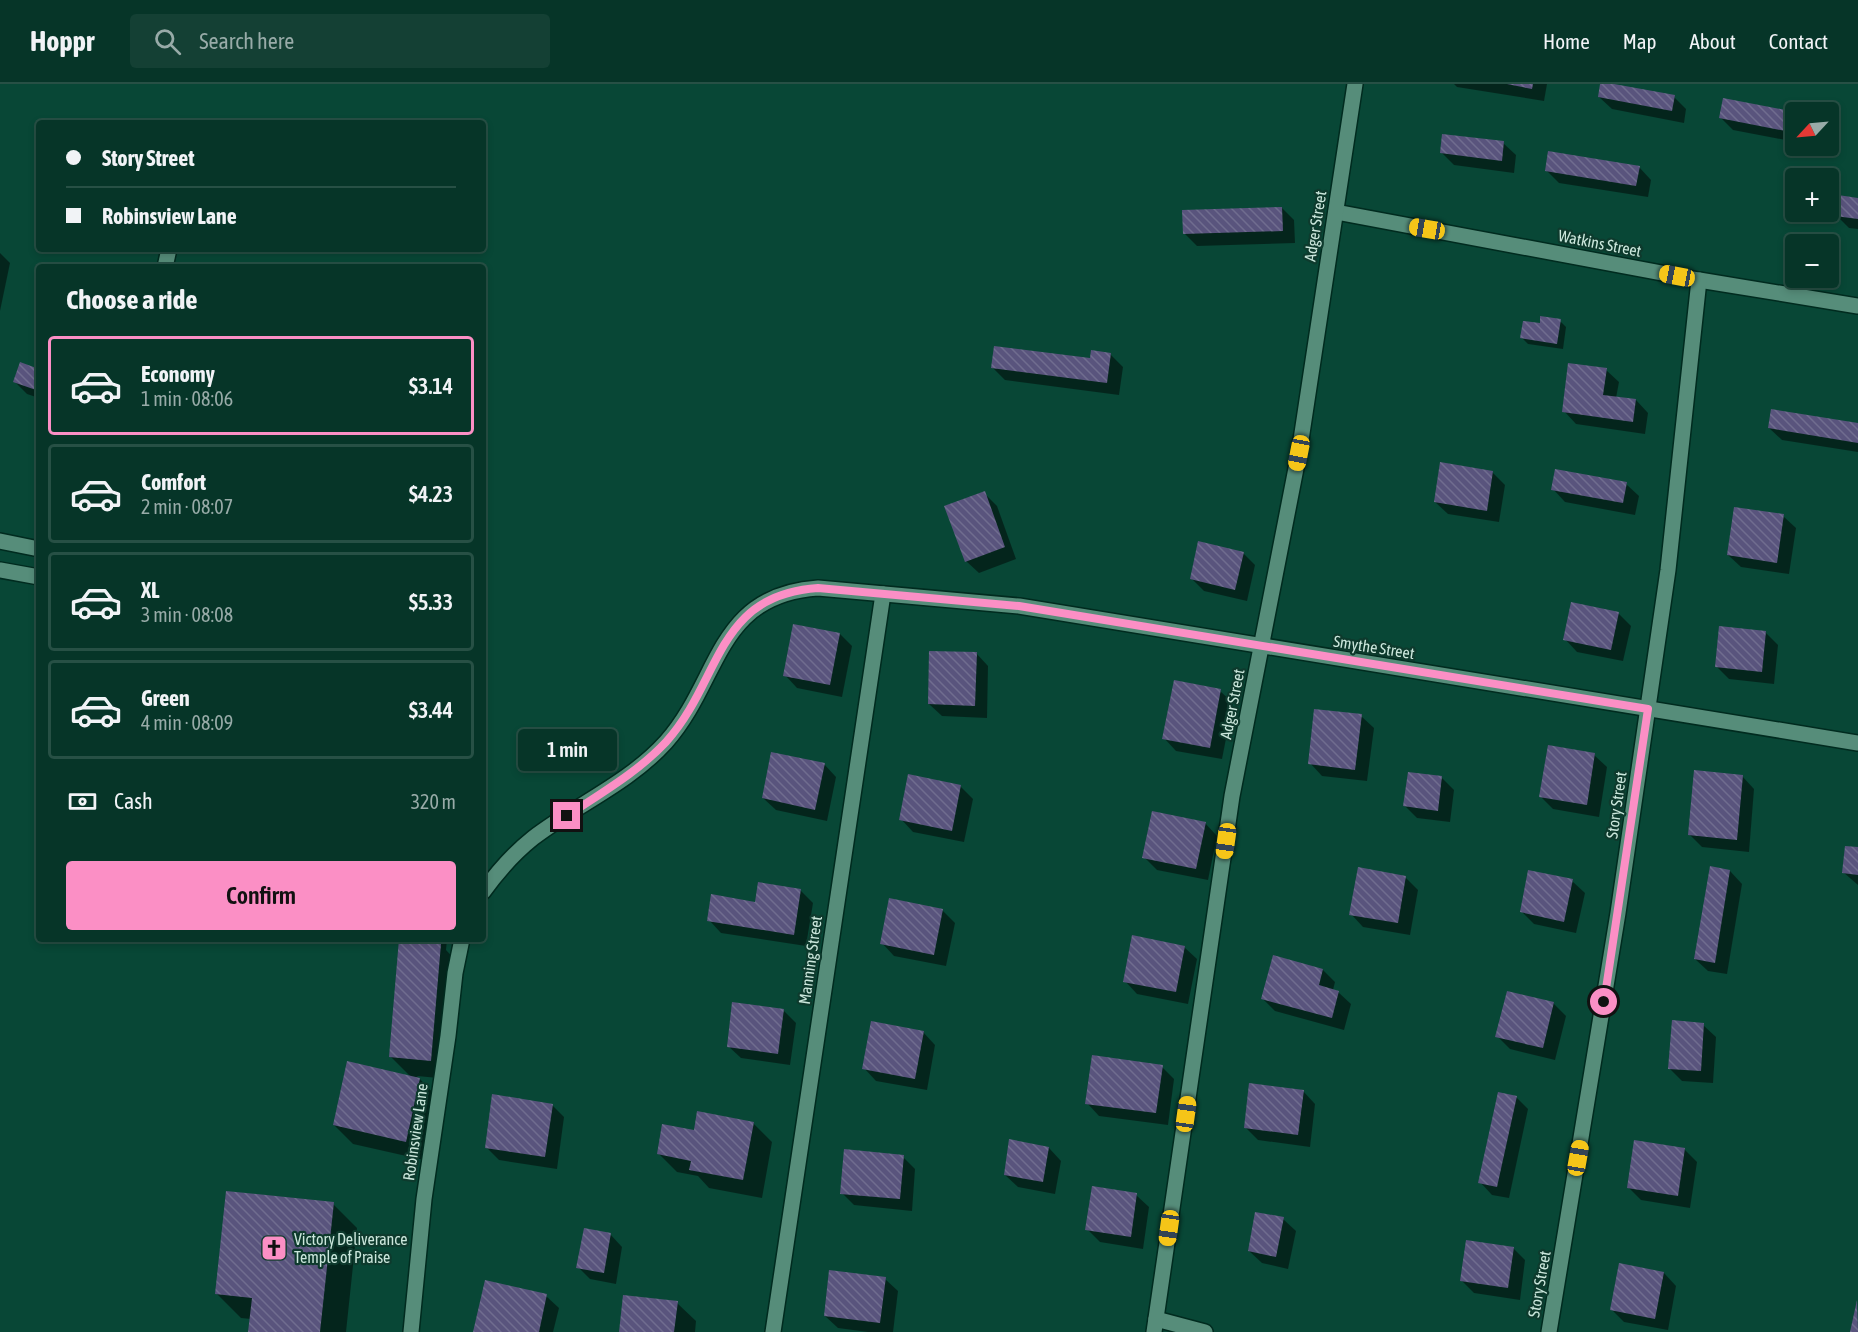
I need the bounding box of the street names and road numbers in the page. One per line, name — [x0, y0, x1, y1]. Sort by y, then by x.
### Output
street label: Adger Street — [1301, 189, 1331, 263]
street label: Watkins Street — [1557, 226, 1643, 260]
street label: Smythe Street — [1332, 632, 1416, 663]
street label: Adger Street — [1216, 667, 1249, 741]
street label: Story Street — [1602, 770, 1631, 840]
street label: Manning Street — [795, 914, 826, 1006]
street label: Robinsview Lane — [399, 1082, 431, 1182]
street label: Story Street — [1524, 1249, 1555, 1319]

